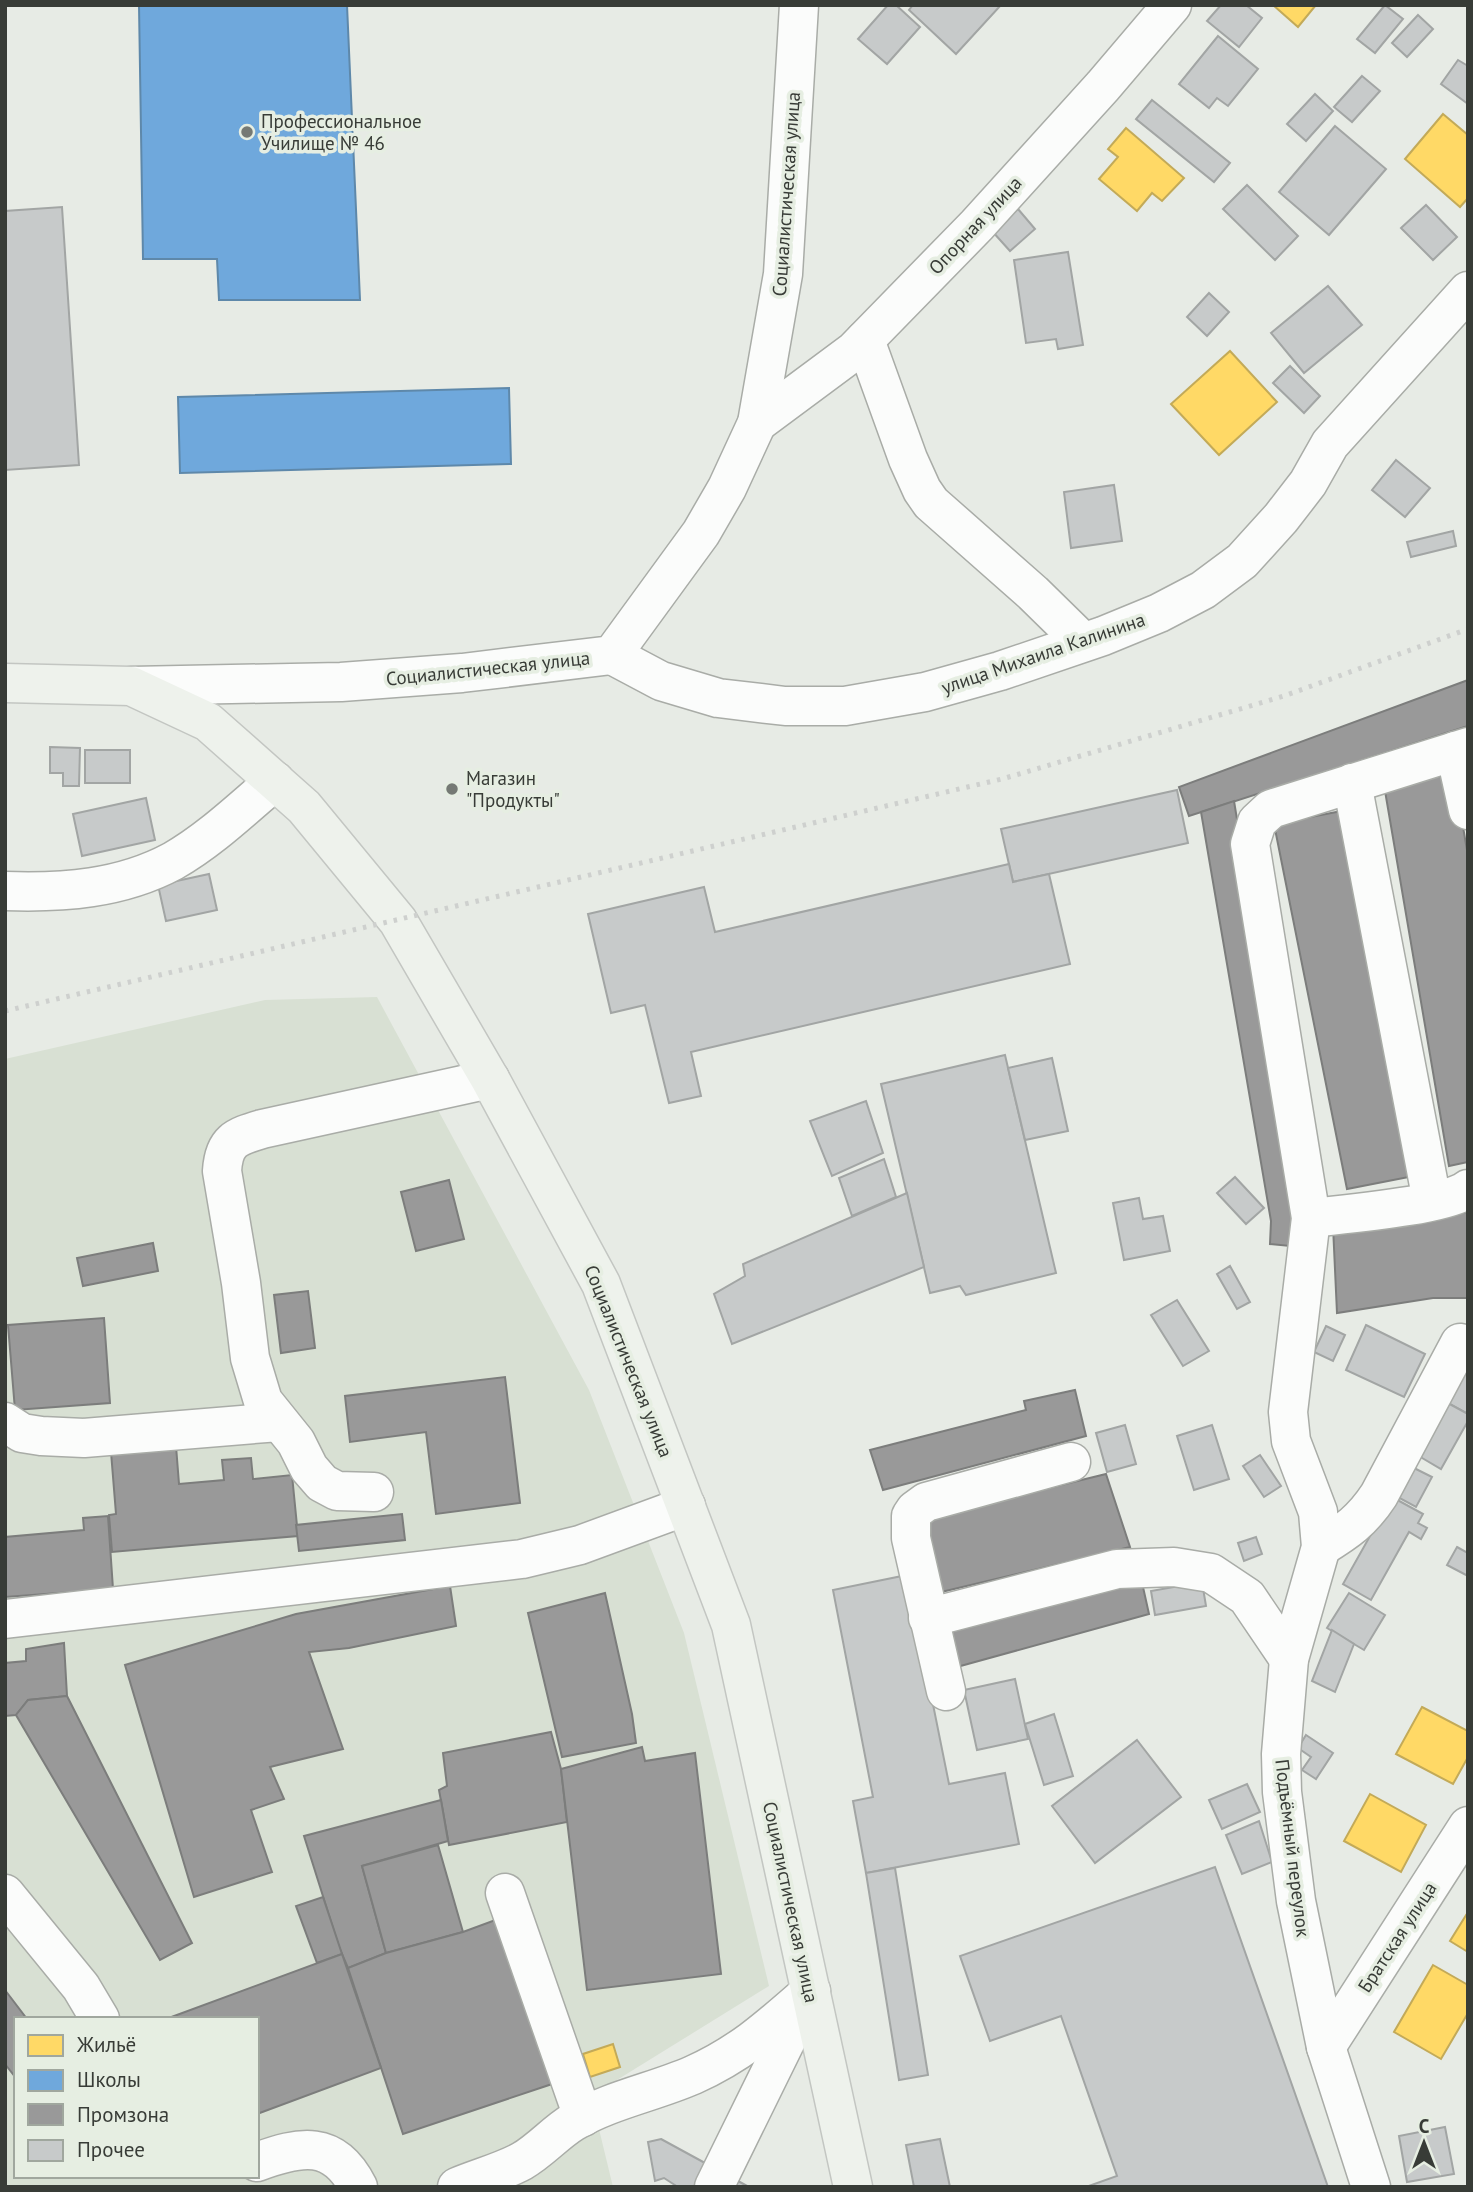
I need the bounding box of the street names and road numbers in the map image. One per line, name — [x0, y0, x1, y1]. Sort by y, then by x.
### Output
street label: Социалистическая улица — [767, 91, 805, 297]
street label: Опорная улица — [923, 171, 1027, 279]
street label: улица Михаила Калинина — [938, 607, 1148, 699]
street label: Социалистическая улица — [385, 645, 591, 691]
street label: Социалистическая улица — [579, 1261, 679, 1461]
street label: Подъёмный переулок — [1270, 1758, 1316, 1938]
street label: Социалистическая улица — [758, 1799, 824, 2005]
street label: Братская улица — [1352, 1877, 1442, 1997]

